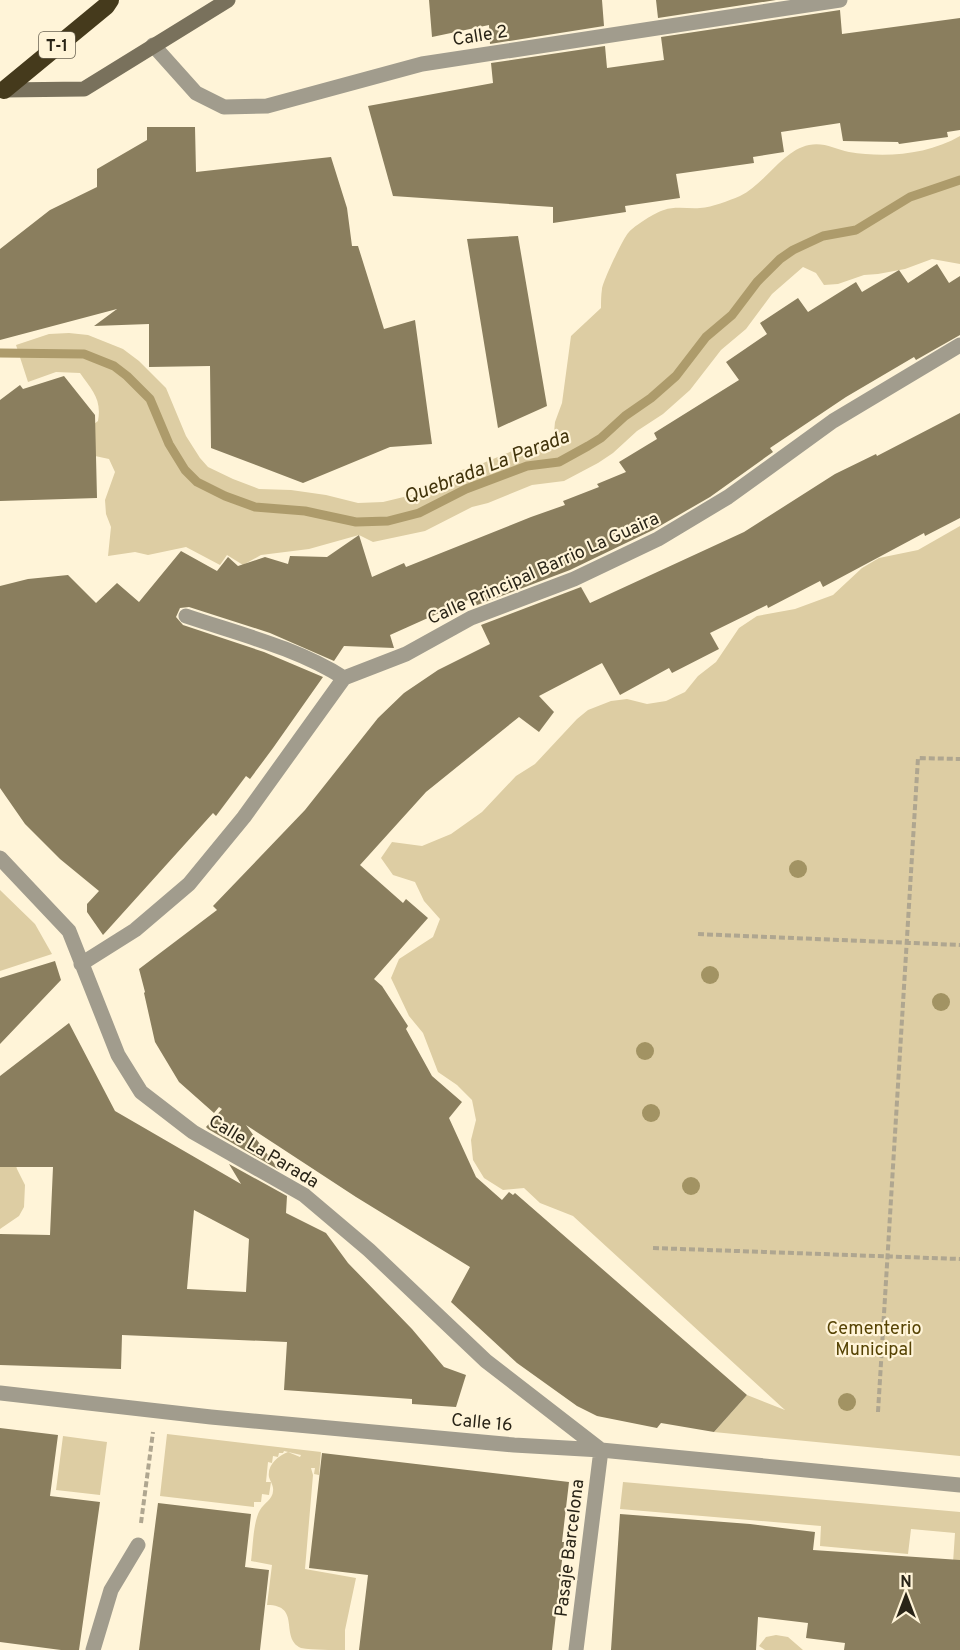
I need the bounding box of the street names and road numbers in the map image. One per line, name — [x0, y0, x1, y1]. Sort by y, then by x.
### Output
street label: Calle 2 — [451, 21, 509, 52]
road number: T-1 — [39, 32, 75, 58]
street label: Calle Principal Barrio La Guaira — [424, 508, 663, 631]
street label: Calle La Parada — [204, 1110, 323, 1194]
street label: Calle 16 — [450, 1409, 514, 1438]
street label: Pasaje Barcelona — [551, 1478, 590, 1618]

